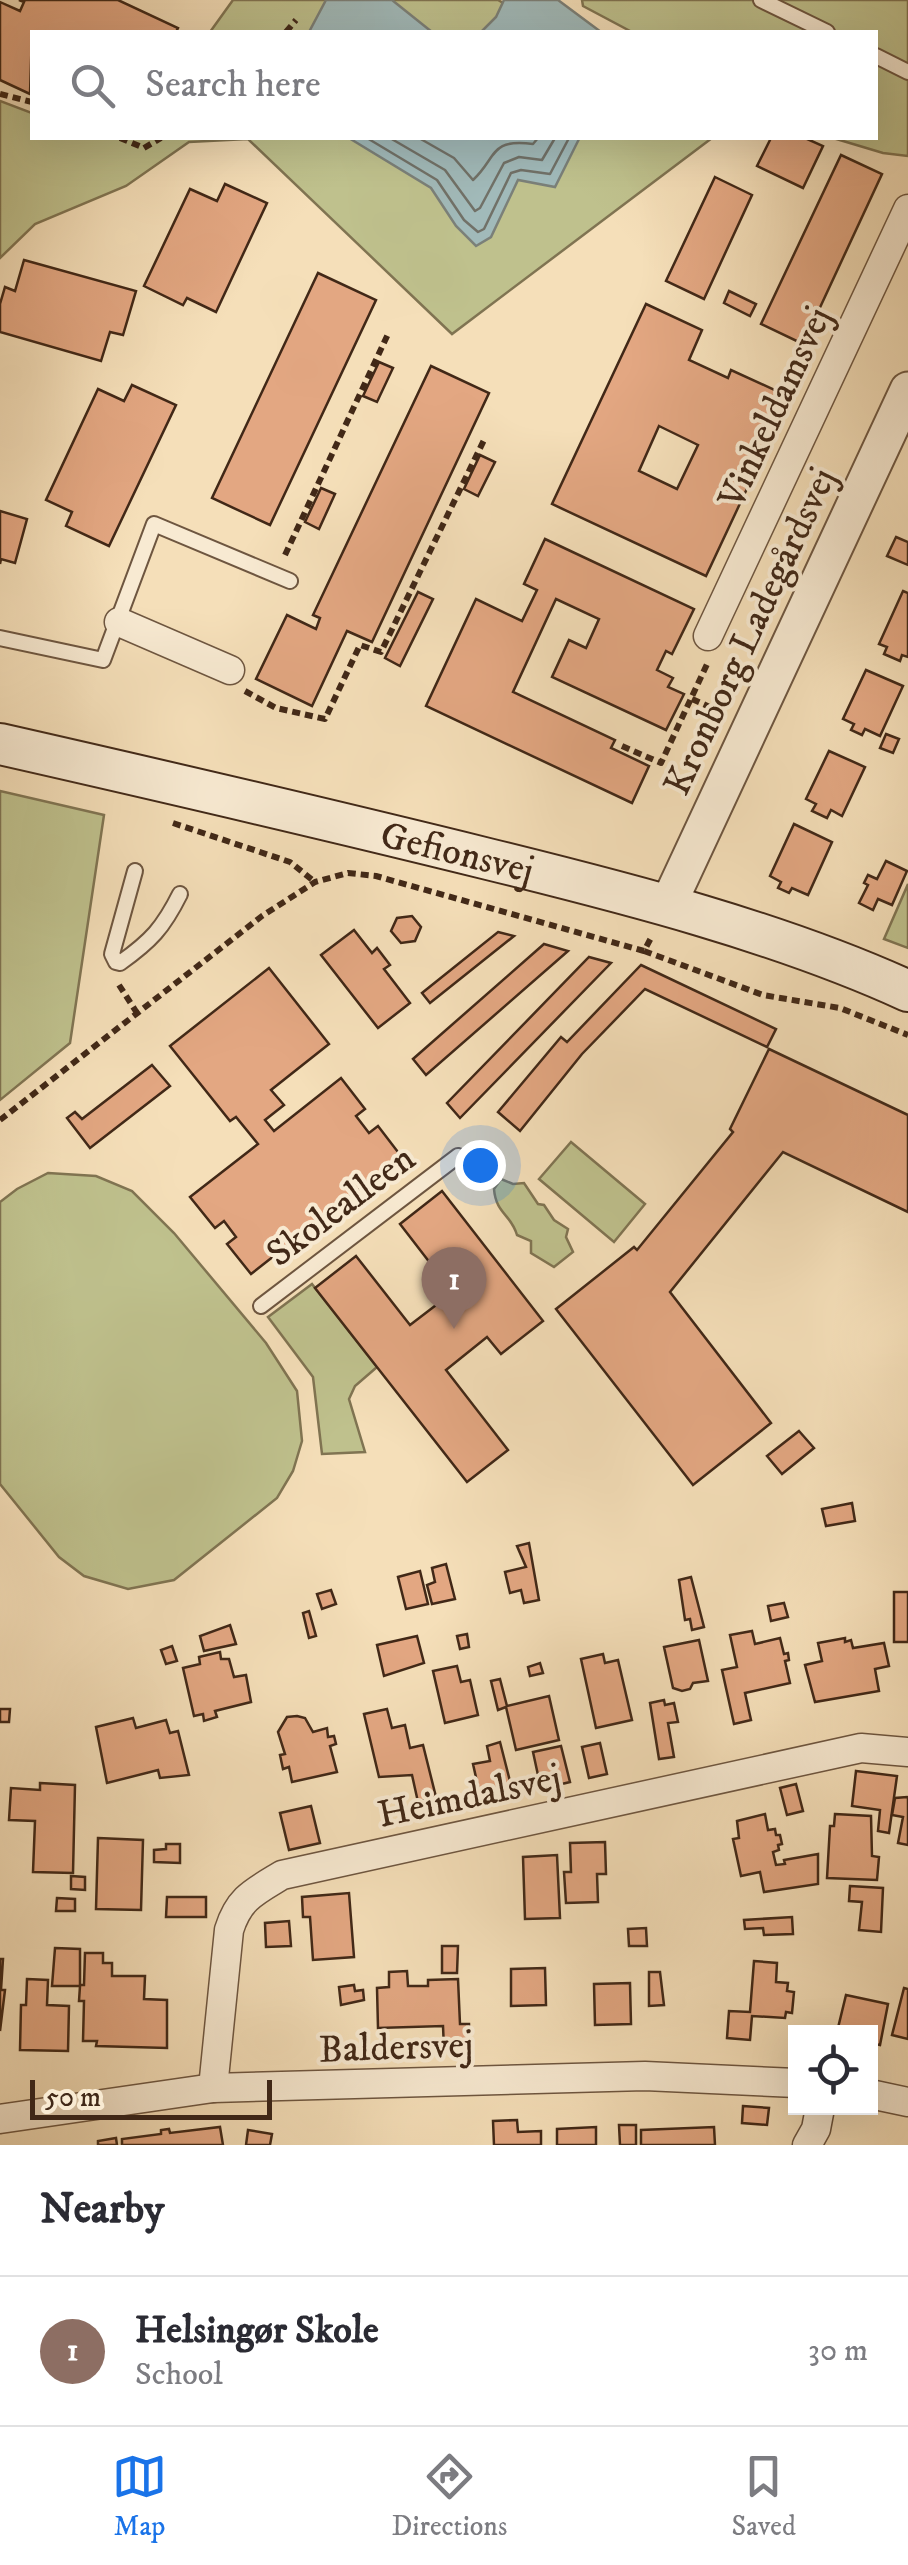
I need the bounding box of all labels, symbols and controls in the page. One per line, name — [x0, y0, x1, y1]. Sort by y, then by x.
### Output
search box — [30, 30, 878, 140]
icon: search — [65, 58, 120, 113]
text: Search here — [145, 61, 321, 109]
street label: Vinkeldamsvej — [708, 299, 843, 517]
street label: Kronborg Ladegårdsvej — [654, 460, 848, 803]
street label: Gefionsvej — [376, 812, 539, 895]
street label: Skolealleen — [257, 1135, 425, 1278]
your location — [455, 1140, 506, 1191]
pin: 1 — [422, 1246, 486, 1329]
street label: Heimdalsvej — [373, 1754, 565, 1840]
street label: Baldersvej — [318, 2021, 474, 2075]
map controls — [788, 2025, 878, 2115]
button: locate — [788, 2025, 878, 2115]
scale bar — [30, 2075, 272, 2120]
text: 50 m — [45, 2080, 101, 2115]
text: Nearby — [40, 2184, 164, 2236]
text: Helsingør Skole — [135, 2307, 379, 2355]
text: 1 — [67, 2331, 78, 2371]
text: 30 m — [808, 2331, 868, 2371]
text: School — [135, 2355, 223, 2395]
tab: Map — [112, 2449, 167, 2544]
tab: Directions — [391, 2449, 507, 2544]
tab: Saved — [732, 2449, 796, 2544]

